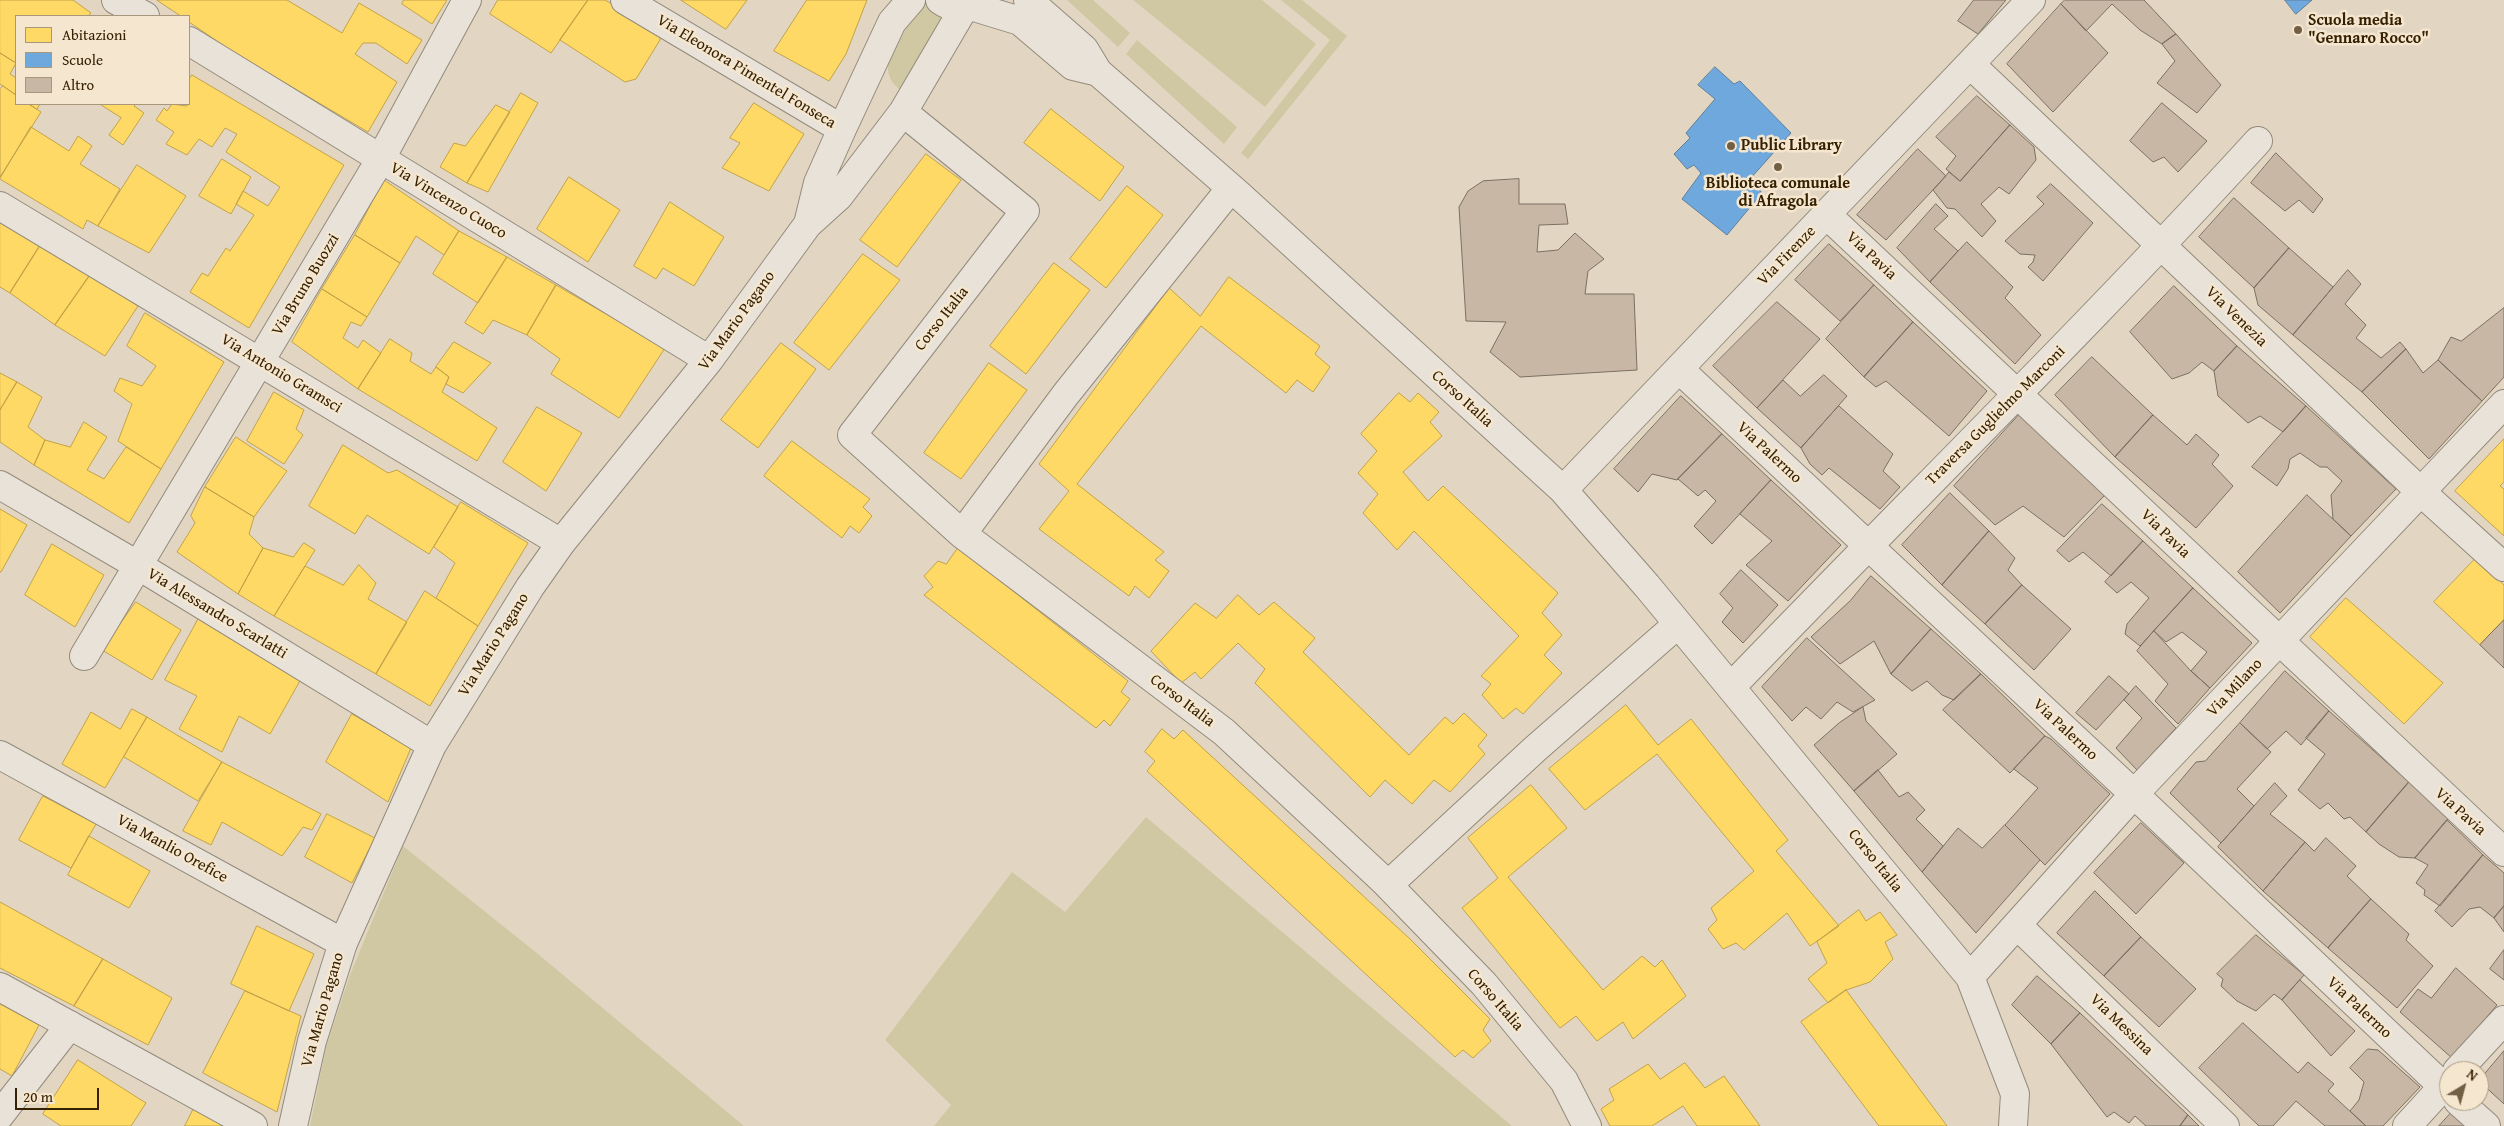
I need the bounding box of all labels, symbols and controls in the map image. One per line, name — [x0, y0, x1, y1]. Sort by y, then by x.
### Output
street label: Via Eleonora Pimentel Fonseca — [653, 11, 839, 133]
place label: Scuola media "Gennaro Rocco" — [2308, 11, 2429, 49]
legend — [15, 15, 190, 105]
text: Abitazioni — [62, 24, 127, 45]
marker: Scuola media "Gennaro Rocco" — [2292, 24, 2304, 36]
text: Scuole — [62, 49, 103, 70]
text: Altro — [62, 74, 94, 95]
place label: Public Library — [1741, 136, 1842, 156]
marker: Public Library — [1725, 140, 1737, 152]
street label: Via Vincenzo Cuoco — [386, 159, 510, 243]
marker: Biblioteca comunale di Afragola — [1772, 161, 1784, 173]
place label: Biblioteca comunale di Afragola — [1706, 174, 1850, 212]
street label: Via Firenze — [1754, 222, 1820, 290]
street label: Via Pavia — [1842, 228, 1900, 284]
street label: Via Bruno Buozzi — [268, 231, 344, 339]
street label: Via Mario Pagano — [694, 267, 780, 375]
street label: Corso Italia — [911, 283, 973, 355]
street label: Via Venezia — [2201, 283, 2271, 351]
street label: Via Antonio Gramsci — [217, 330, 345, 418]
street label: Traversa Guglielmo Marconi — [1922, 342, 2070, 490]
street label: Corso Italia — [1427, 366, 1497, 432]
street label: Via Palermo — [1732, 418, 1806, 488]
street label: Via Pavia — [2136, 506, 2194, 562]
street label: Via Alessandro Scarlatti — [143, 564, 291, 664]
street label: Via Mario Pagano — [455, 590, 533, 700]
street label: Via Milano — [2203, 655, 2267, 721]
street label: Corso Italia — [1146, 670, 1218, 732]
street label: Via Palermo — [2028, 695, 2102, 765]
street label: Via Pavia — [2431, 784, 2489, 840]
street label: Via Manlio Orefice — [113, 810, 231, 888]
street label: Corso Italia — [1844, 825, 1906, 897]
street label: Via Mario Pagano — [297, 950, 349, 1070]
street label: Corso Italia — [1463, 965, 1527, 1035]
street label: Via Palermo — [2322, 973, 2396, 1043]
street label: Via Messina — [2085, 990, 2157, 1060]
north arrow — [2439, 1061, 2489, 1111]
text: N — [2463, 1064, 2482, 1086]
scale bar — [18, 1078, 101, 1110]
text: 20 m — [23, 1086, 53, 1107]

